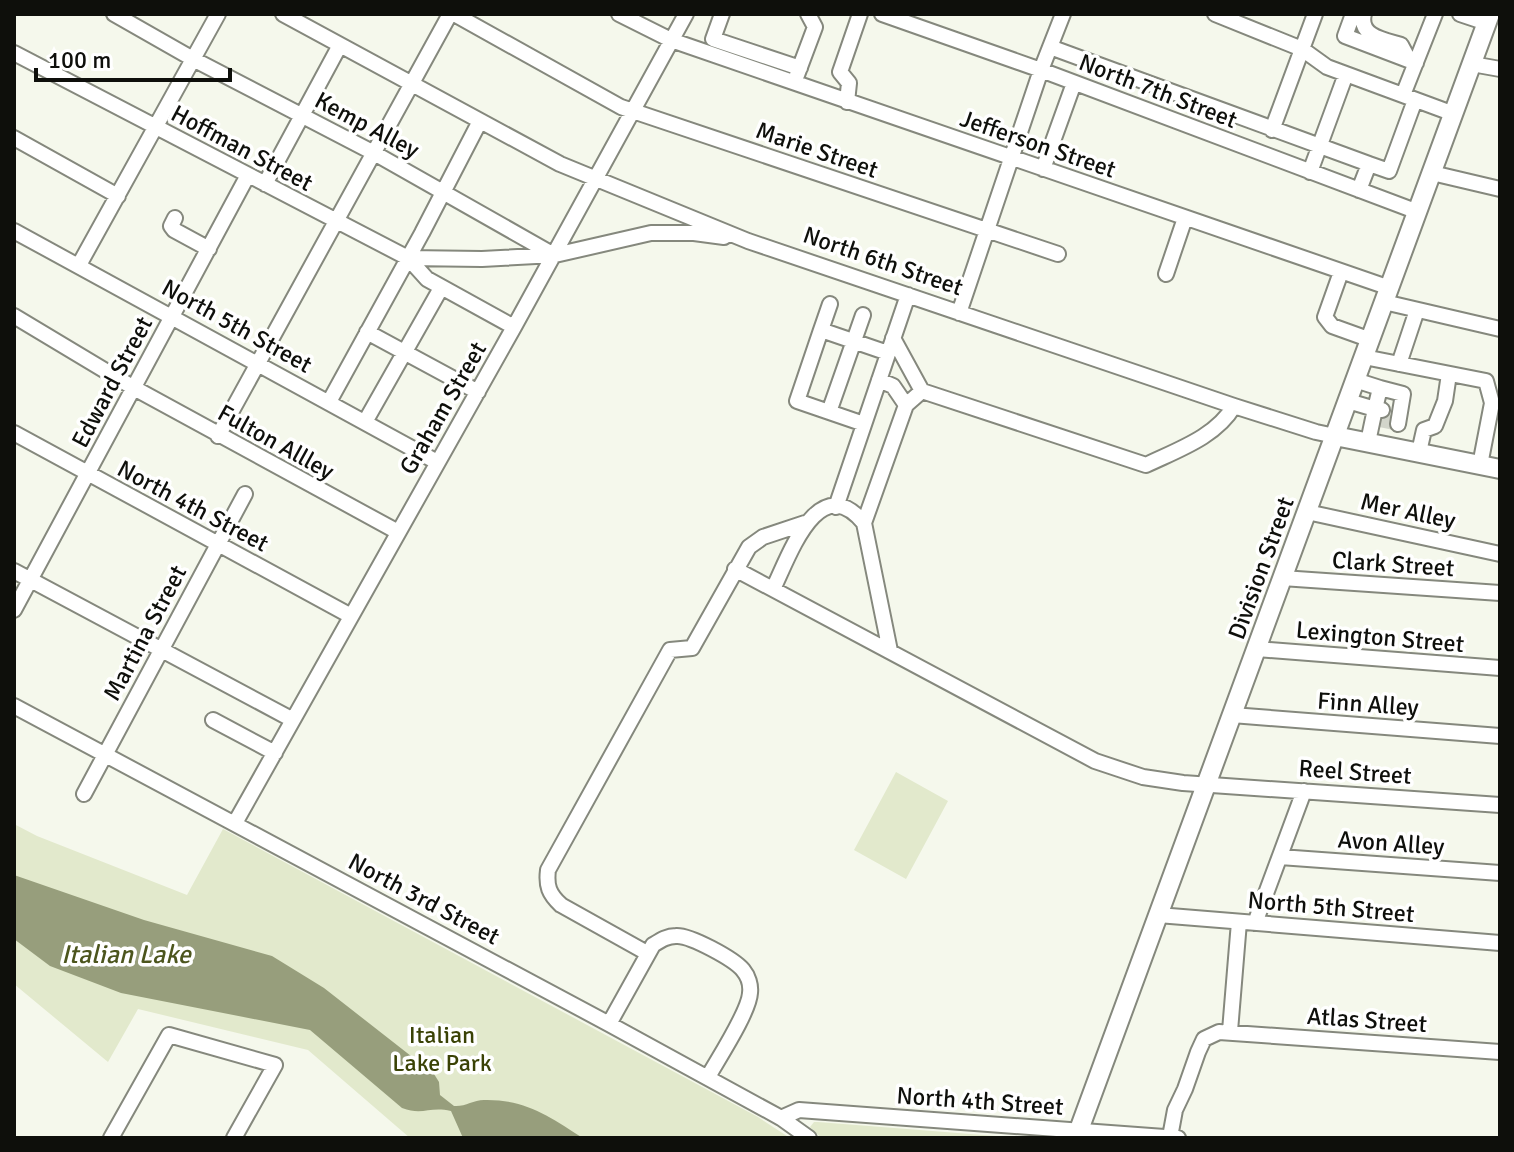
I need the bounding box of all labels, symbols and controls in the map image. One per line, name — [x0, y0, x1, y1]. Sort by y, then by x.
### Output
scale bar — [36, 32, 230, 82]
text: 100 m — [48, 45, 111, 75]
street label: North 7th Street — [1075, 47, 1241, 135]
street label: Kemp Alley — [310, 85, 424, 165]
street label: Hoffman Street — [166, 98, 318, 198]
street label: Jefferson Street — [956, 103, 1120, 185]
street label: Marie Street — [752, 115, 882, 185]
street label: North 6th Street — [799, 220, 967, 302]
street label: North 5th Street — [157, 272, 317, 380]
street label: Edward Street — [65, 311, 159, 453]
street label: Graham Street — [393, 336, 493, 480]
street label: Fulton Allley — [213, 398, 339, 486]
street label: North 4th Street — [112, 454, 274, 558]
street label: Mer Alley — [1358, 486, 1458, 536]
street label: Division Street — [1221, 493, 1301, 643]
street label: Clark Street — [1331, 545, 1455, 583]
street label: Martina Street — [97, 560, 193, 706]
street label: Lexington Street — [1295, 615, 1465, 659]
street label: Finn Alley — [1316, 685, 1420, 723]
street label: Reel Street — [1298, 753, 1412, 791]
street label: Avon Alley — [1337, 824, 1445, 862]
street label: North 3rd Street — [343, 847, 505, 951]
street label: North 5th Street — [1246, 885, 1416, 929]
water label: Italian Lake — [61, 939, 193, 971]
street label: Atlas Street — [1306, 1001, 1428, 1039]
park label: Italian Lake Park — [392, 1020, 492, 1078]
street label: North 4th Street — [896, 1080, 1064, 1122]

